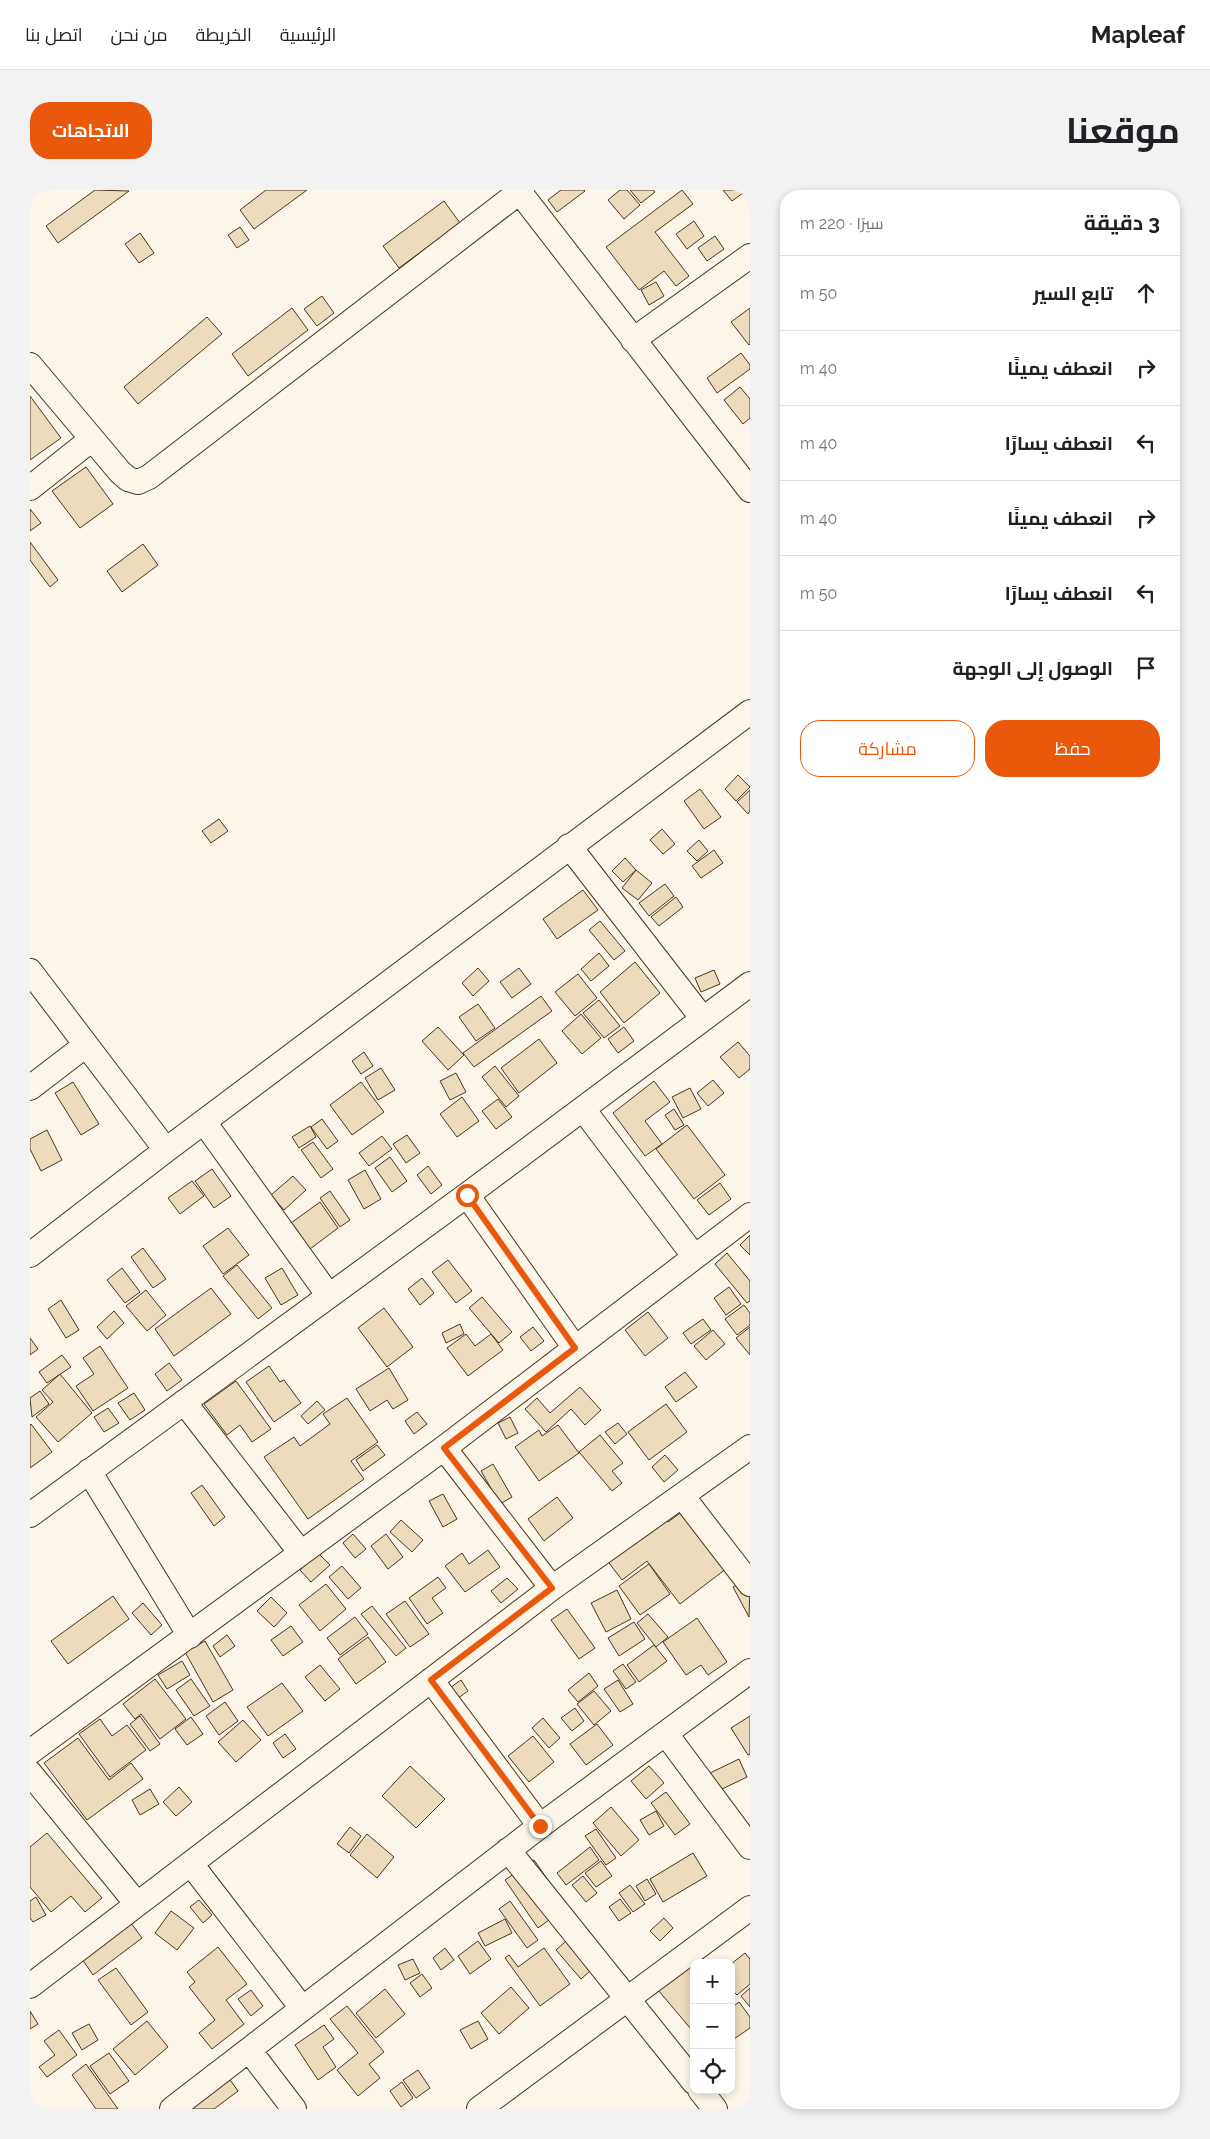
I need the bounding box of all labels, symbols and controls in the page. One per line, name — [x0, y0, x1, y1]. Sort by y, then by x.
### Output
text: Mapleaf — [1091, 20, 1185, 49]
text: اتصل بنا — [25, 24, 83, 45]
text: من نحن — [111, 24, 168, 45]
text: الخريطة — [196, 24, 252, 45]
text: الرئيسية — [280, 24, 336, 45]
button: الاتجاهات — [30, 102, 152, 159]
text: موقعنا — [1066, 110, 1180, 151]
text: 3 دقيقة — [1084, 210, 1160, 235]
text: سيرًا · 220 m — [800, 214, 884, 233]
icon: ahead — [1132, 279, 1160, 307]
text: تابع السير — [1033, 282, 1113, 304]
text: 50 m — [800, 284, 837, 303]
icon: right — [1132, 354, 1160, 382]
text: انعطف يمينًا — [1007, 357, 1113, 379]
text: 40 m — [800, 359, 837, 378]
icon: left — [1132, 429, 1160, 457]
text: انعطف يسارًا — [1005, 432, 1113, 454]
text: 40 m — [800, 434, 837, 453]
icon: right — [1132, 504, 1160, 532]
text: انعطف يمينًا — [1007, 507, 1113, 529]
text: 40 m — [800, 509, 837, 528]
icon: left — [1132, 579, 1160, 607]
text: انعطف يسارًا — [1005, 582, 1113, 604]
text: 50 m — [800, 584, 837, 603]
icon: arrive — [1132, 654, 1160, 682]
text: الوصول إلى الوجهة — [953, 657, 1113, 679]
button: مشاركة — [800, 720, 975, 777]
button: حفظ — [985, 720, 1160, 777]
route start — [456, 1184, 479, 1207]
route end — [529, 1815, 552, 1838]
map controls — [690, 1959, 735, 2094]
button: + — [690, 1959, 735, 2004]
button: − — [690, 2004, 735, 2049]
button: locate — [690, 2049, 735, 2094]

